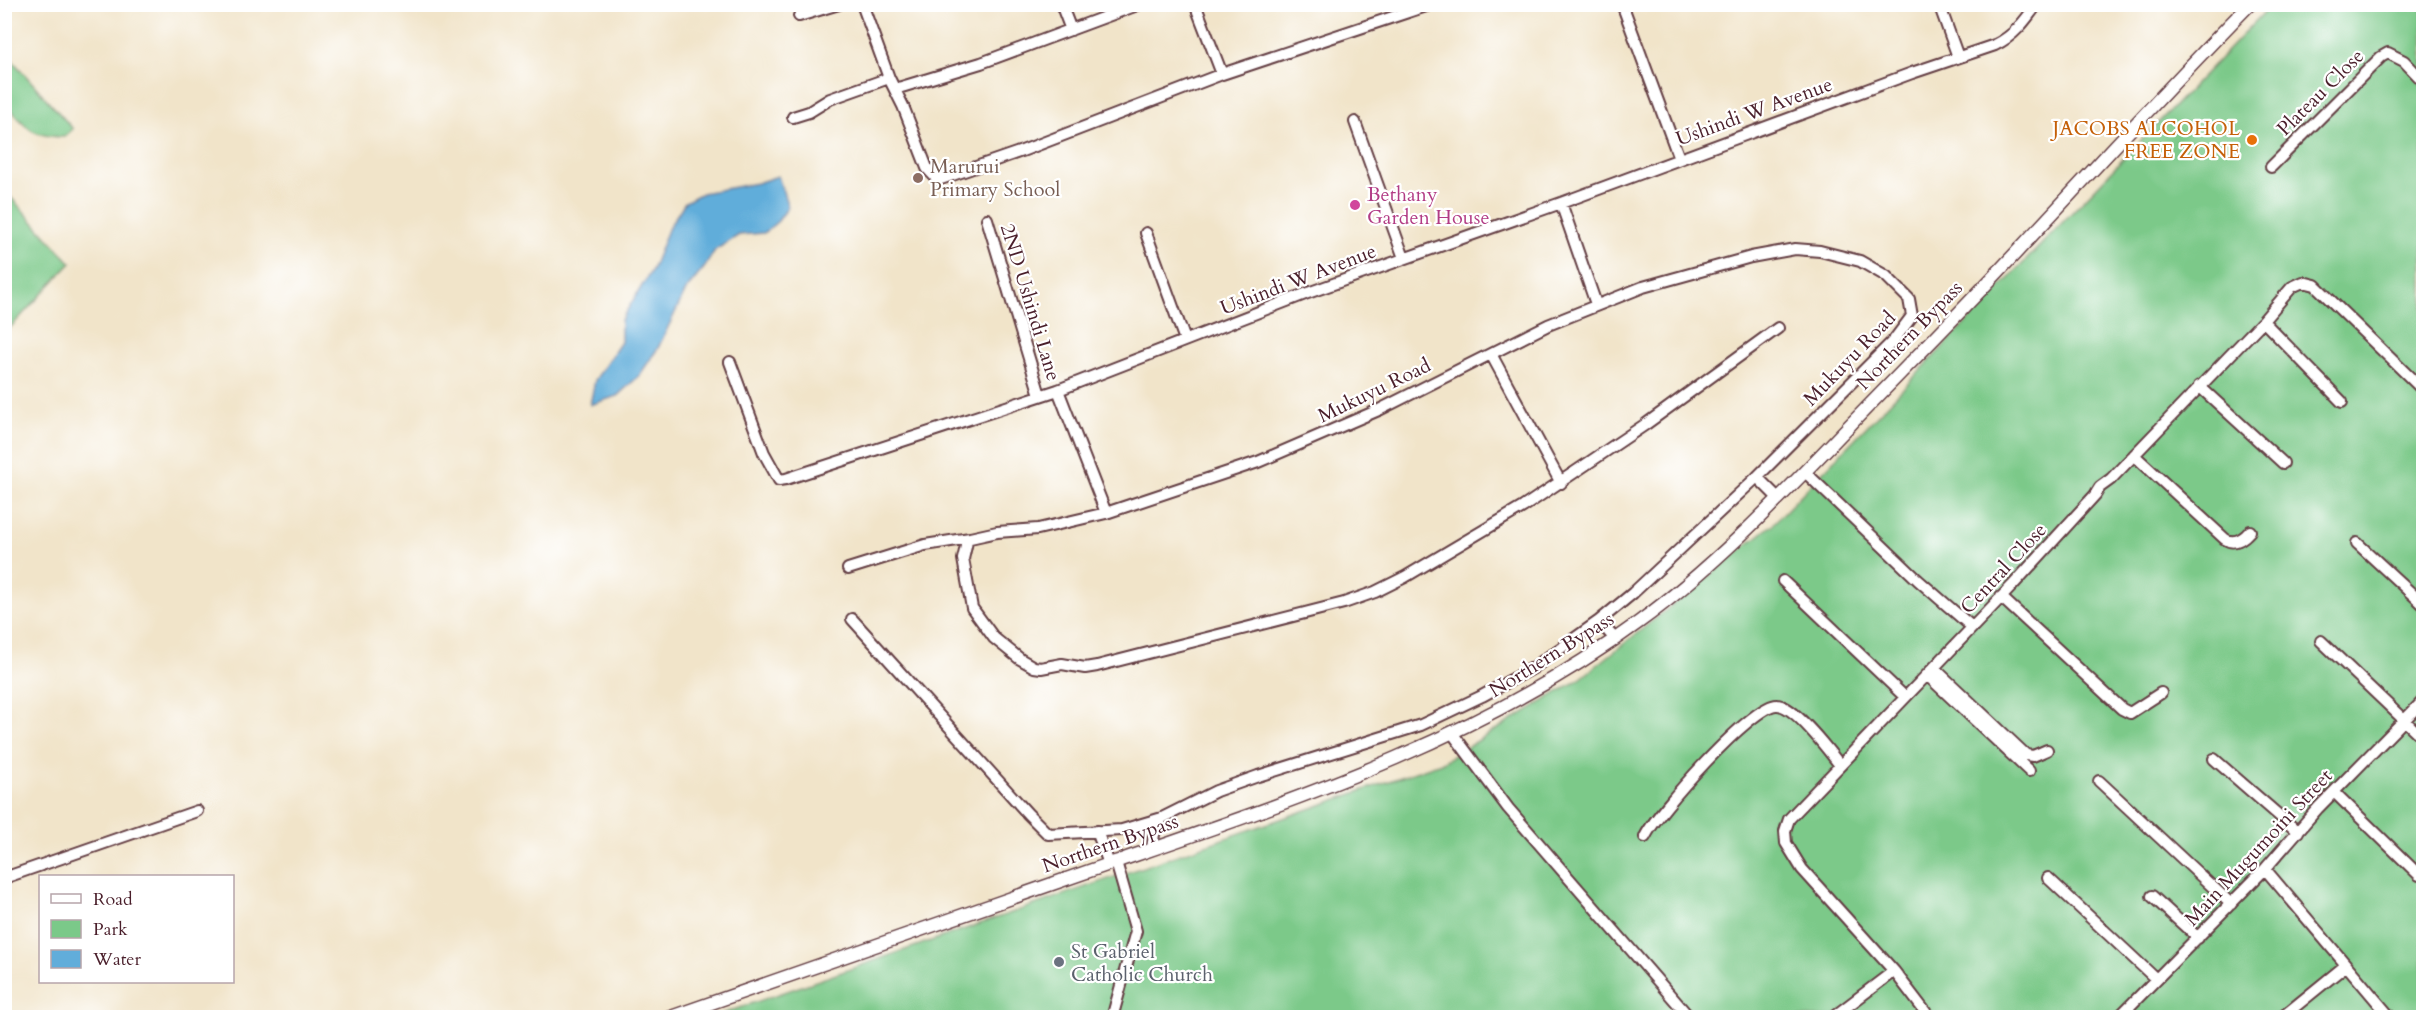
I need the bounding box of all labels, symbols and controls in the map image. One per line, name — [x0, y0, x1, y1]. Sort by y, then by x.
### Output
street label: Plateau Close — [2271, 43, 2370, 142]
street label: Ushindi W Avenue — [1672, 71, 1836, 152]
place label: JACOBS ALCOHOL FREE ZONE — [2049, 115, 2241, 165]
marker: JACOBS ALCOHOL FREE ZONE — [2245, 133, 2259, 147]
place label: Marurui Primary School — [930, 153, 1060, 203]
marker: Marurui Primary School — [911, 171, 925, 185]
place label: Bethany Garden House — [1367, 181, 1490, 231]
marker: Bethany Garden House — [1348, 198, 1362, 212]
street label: 2ND Ushindi Lane — [994, 220, 1067, 384]
street label: Ushindi W Avenue — [1216, 237, 1380, 322]
street label: Northern Bypass — [1850, 275, 1969, 396]
street label: Mukuyu Road — [1797, 305, 1902, 412]
street label: Mukuyu Road — [1313, 351, 1435, 429]
street label: Central Close — [1954, 517, 2053, 620]
street label: Northern Bypass — [1484, 605, 1619, 704]
street label: Main Mugumoini Street — [2178, 762, 2339, 932]
street label: Northern Bypass — [1038, 808, 1182, 879]
legend — [39, 875, 234, 983]
text: Road — [93, 887, 133, 912]
text: Park — [93, 917, 128, 942]
place label: St Gabriel Catholic Church — [1071, 938, 1213, 988]
text: Water — [92, 947, 142, 972]
marker: St Gabriel Catholic Church — [1052, 955, 1066, 969]

